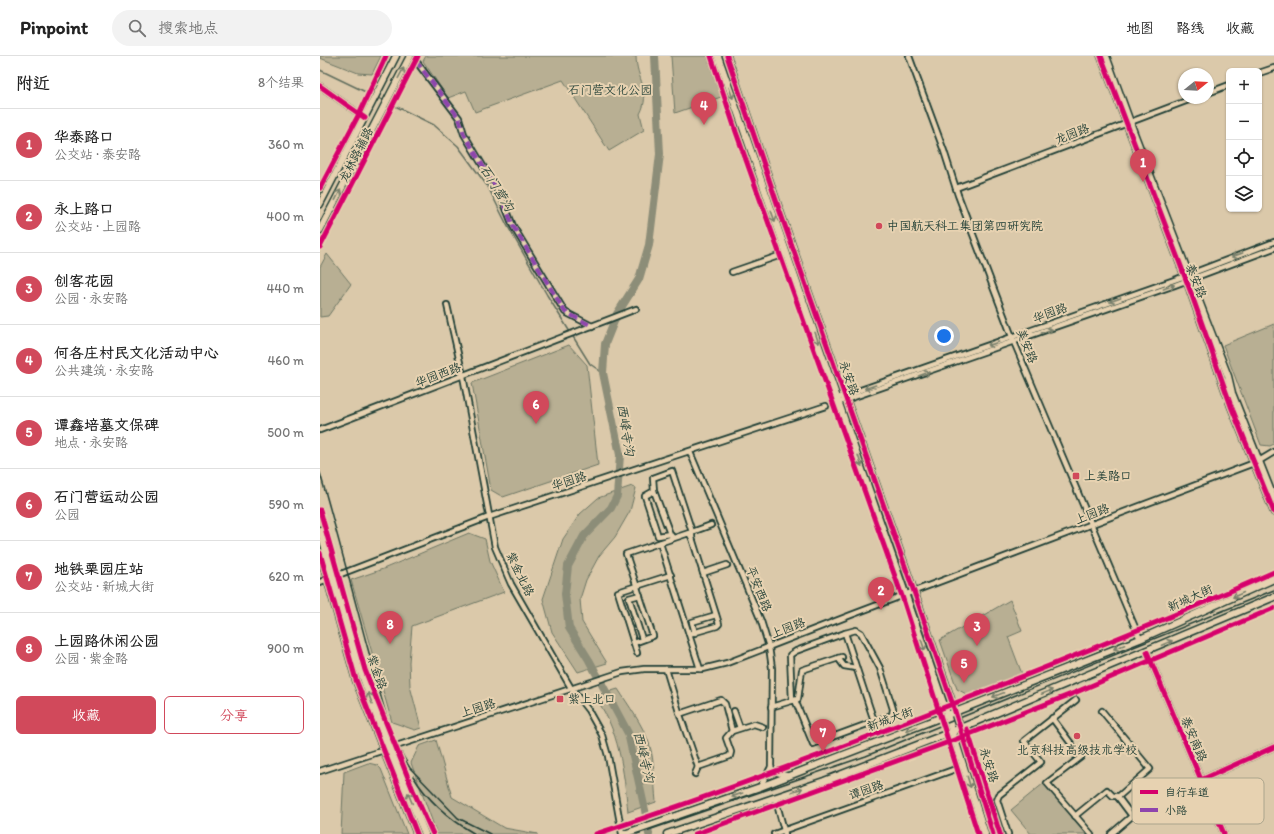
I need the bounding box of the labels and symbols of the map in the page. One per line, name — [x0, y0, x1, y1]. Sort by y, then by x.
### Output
one-way arrow — [398, 67, 405, 79]
north arrow — [1178, 68, 1214, 104]
park label: 石门营文化公园 — [568, 83, 652, 97]
one-way arrow — [727, 86, 735, 98]
pin: 4 — [691, 92, 717, 125]
street label: 龙园路 — [1053, 121, 1091, 147]
street label: 龙林路辅路 — [336, 125, 376, 185]
pin: 1 — [1130, 149, 1156, 182]
water label: 石门营沟 — [477, 162, 518, 215]
one-way arrow — [335, 189, 342, 201]
one-way arrow — [770, 209, 778, 221]
place label: 中国航天科工集团第四研究院 — [887, 219, 1043, 233]
marker: 中国航天科工集团第四研究院 — [874, 221, 884, 231]
one-way arrow — [1232, 252, 1244, 260]
street label: 泰安路 — [1183, 262, 1209, 300]
one-way arrow — [1163, 283, 1175, 291]
one-way arrow — [1110, 297, 1122, 305]
street label: 华园路 — [1031, 300, 1069, 326]
your location — [934, 326, 954, 346]
one-way arrow — [1040, 326, 1052, 334]
street label: 美安路 — [1014, 327, 1040, 365]
one-way arrow — [813, 332, 821, 344]
one-way arrow — [987, 340, 999, 348]
street label: 永安路 — [837, 359, 861, 397]
street label: 华园西路 — [413, 360, 463, 390]
one-way arrow — [918, 369, 930, 377]
one-way arrow — [865, 383, 877, 391]
pin: 6 — [523, 391, 549, 424]
water label: 西峰寺沟 — [615, 403, 638, 458]
one-way arrow — [856, 455, 864, 467]
street label: 华园路 — [550, 469, 588, 493]
place label: 上美路口 — [1084, 469, 1132, 483]
marker: 上美路口 — [1071, 471, 1081, 481]
street label: 上园路 — [1073, 501, 1111, 527]
street label: 紫金北路 — [503, 549, 537, 599]
street label: 平安西路 — [744, 564, 774, 614]
pin: 2 — [868, 577, 894, 610]
street label: 新城大街 — [1165, 582, 1215, 614]
one-way arrow — [1233, 592, 1245, 599]
pin: 8 — [377, 611, 403, 644]
pin: 3 — [964, 613, 990, 646]
street label: 上园路 — [769, 615, 807, 641]
one-way arrow — [920, 638, 928, 650]
one-way arrow — [1161, 639, 1173, 646]
one-way arrow — [1114, 644, 1126, 652]
pin: 5 — [951, 650, 977, 683]
street label: 紫金路 — [365, 653, 389, 691]
one-way arrow — [1041, 688, 1053, 696]
one-way arrow — [993, 691, 1005, 699]
place label: 紫上北口 — [568, 692, 616, 706]
one-way arrow — [366, 693, 374, 705]
marker: 紫上北口 — [555, 694, 565, 704]
street label: 上园路 — [459, 696, 497, 720]
street label: 新城大街 — [865, 704, 915, 734]
street label: 泰安南路 — [1178, 714, 1210, 764]
pin: 7 — [810, 719, 836, 752]
one-way arrow — [905, 725, 917, 733]
water label: 西峰寺沟 — [631, 730, 657, 785]
marker: 北京科技高级技术学校 — [1072, 731, 1082, 741]
place label: 北京科技高级技术学校 — [1017, 743, 1137, 757]
street label: 永安路 — [977, 746, 1001, 784]
one-way arrow — [966, 775, 973, 788]
street label: 谭园路 — [847, 778, 885, 802]
legend — [1132, 778, 1264, 824]
one-way arrow — [791, 786, 804, 793]
text: 自行车道 — [1165, 786, 1209, 799]
one-way arrow — [731, 792, 744, 799]
one-way arrow — [406, 793, 413, 805]
text: 小路 — [1165, 804, 1187, 817]

